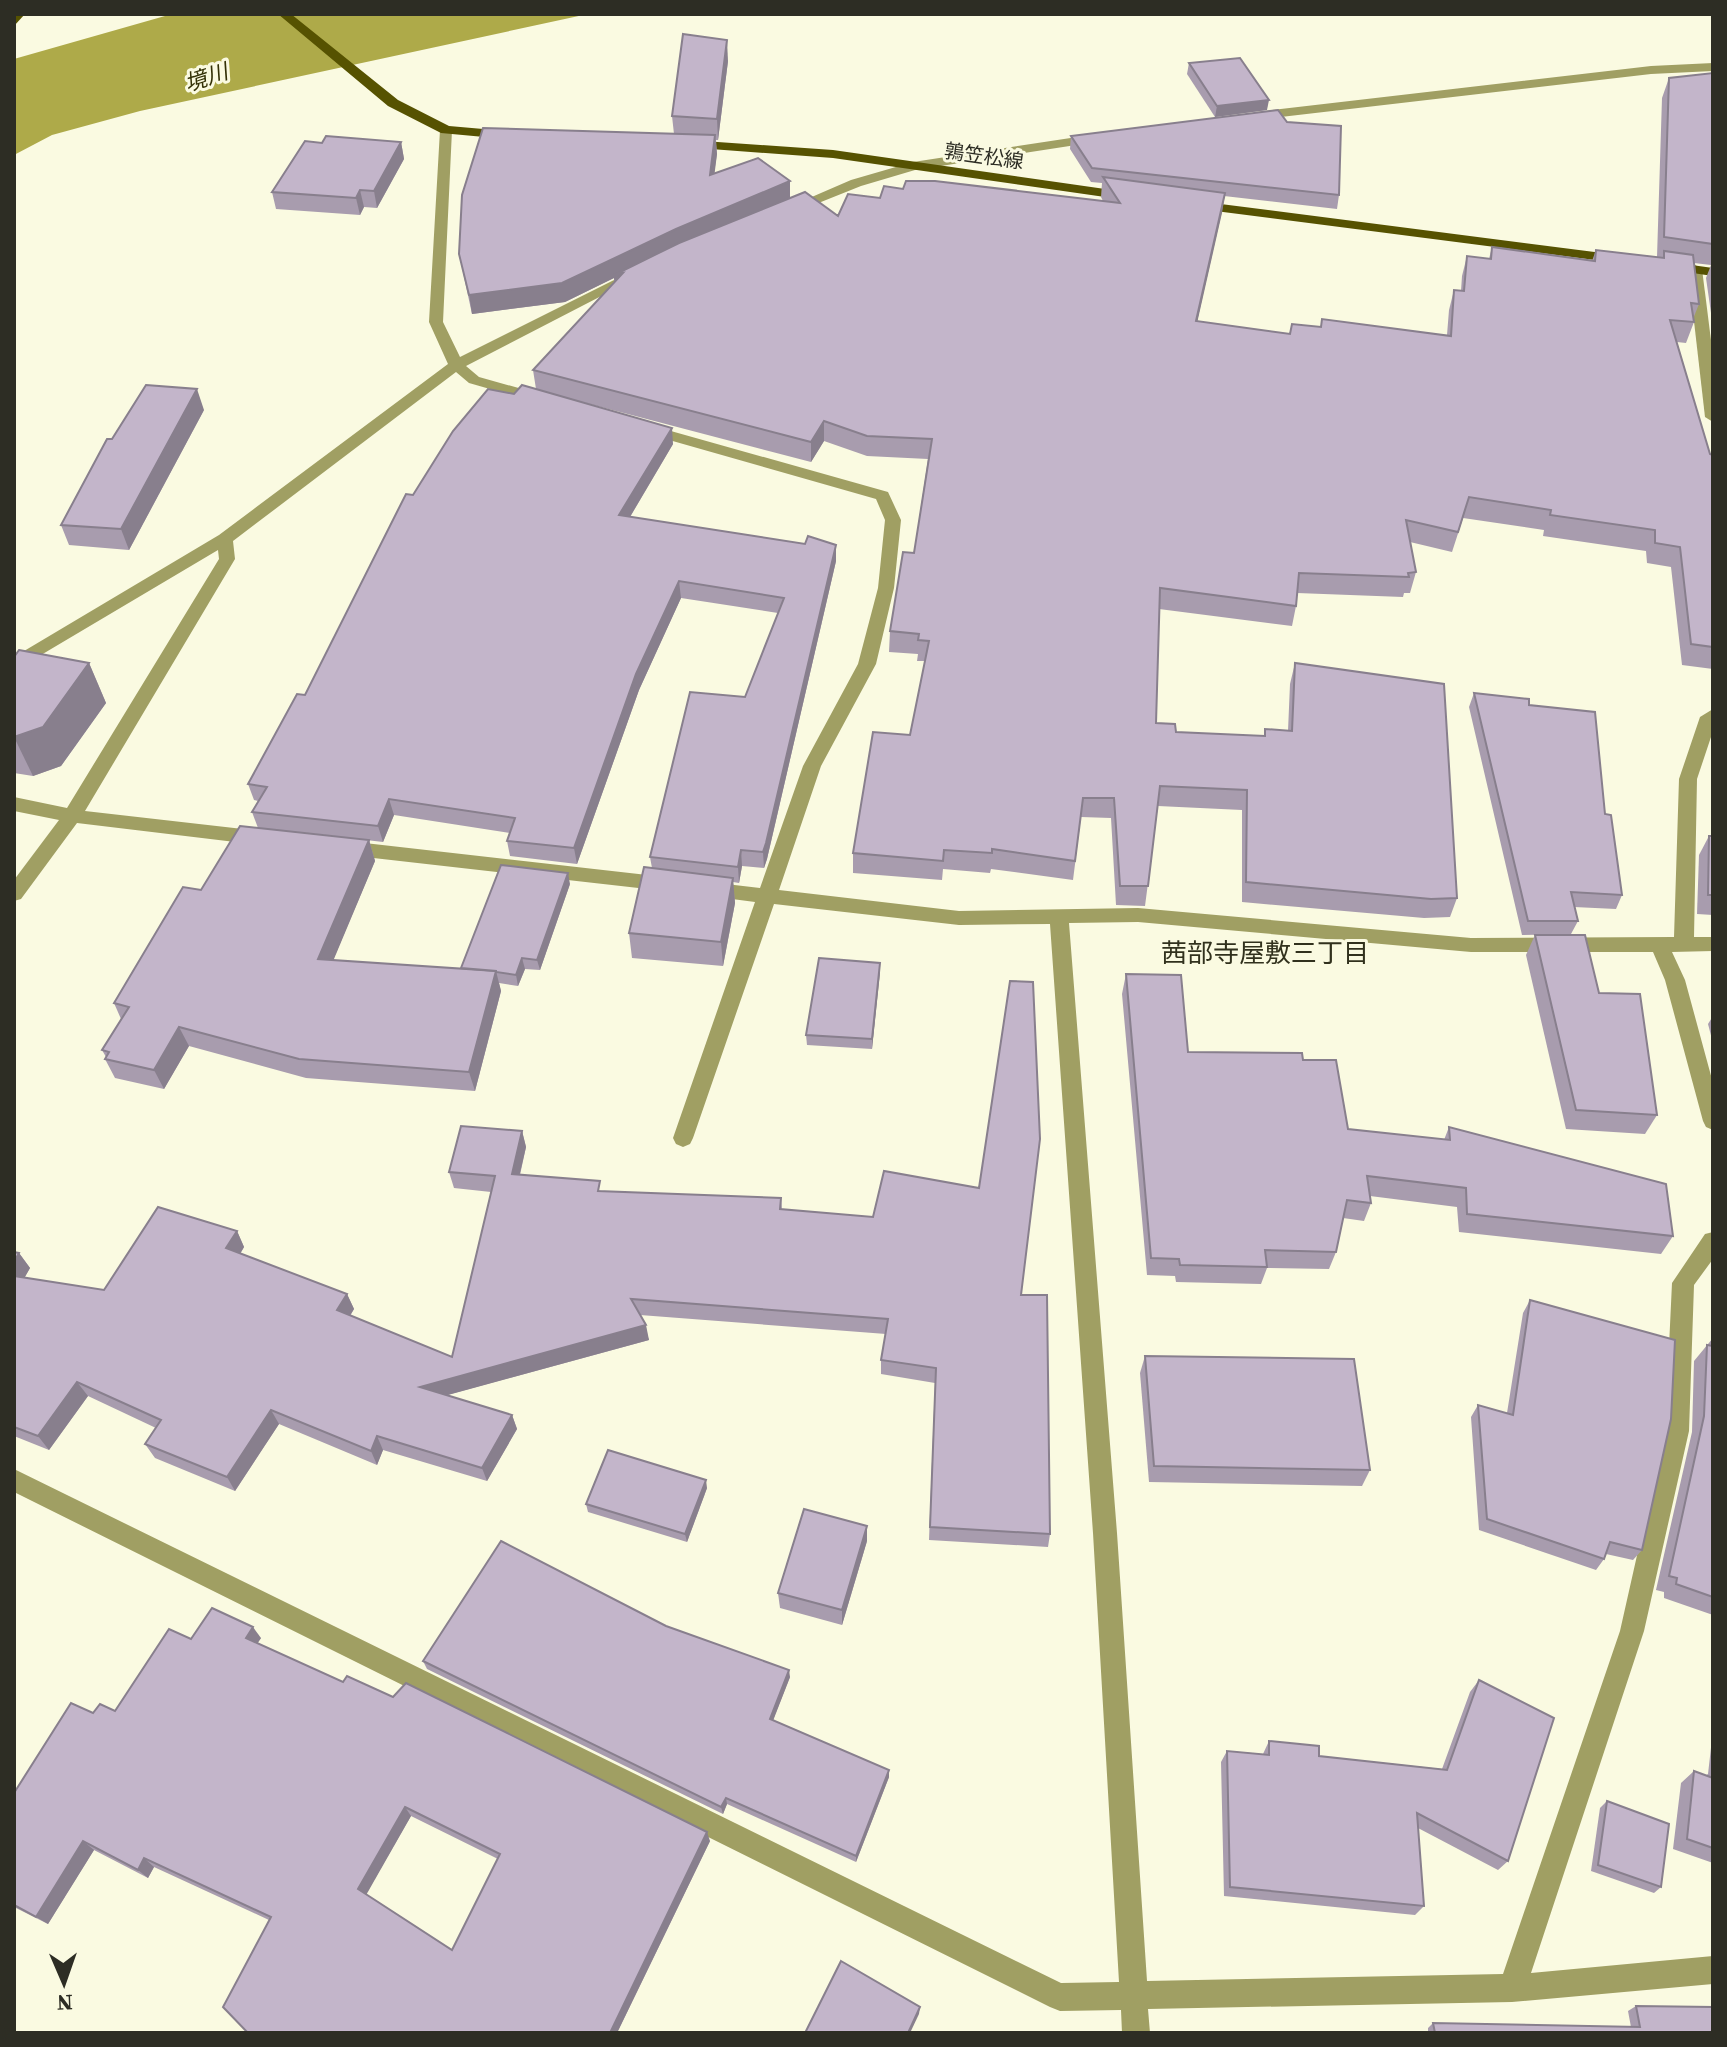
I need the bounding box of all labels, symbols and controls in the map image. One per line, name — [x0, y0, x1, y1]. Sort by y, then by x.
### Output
water label: 境川 — [180, 55, 233, 98]
street label: 鶉笠松線 — [942, 137, 1026, 175]
district label: 茜部寺屋敷三丁目 — [1161, 935, 1369, 971]
north arrow — [24, 1943, 104, 2023]
text: N — [56, 1988, 73, 2018]

